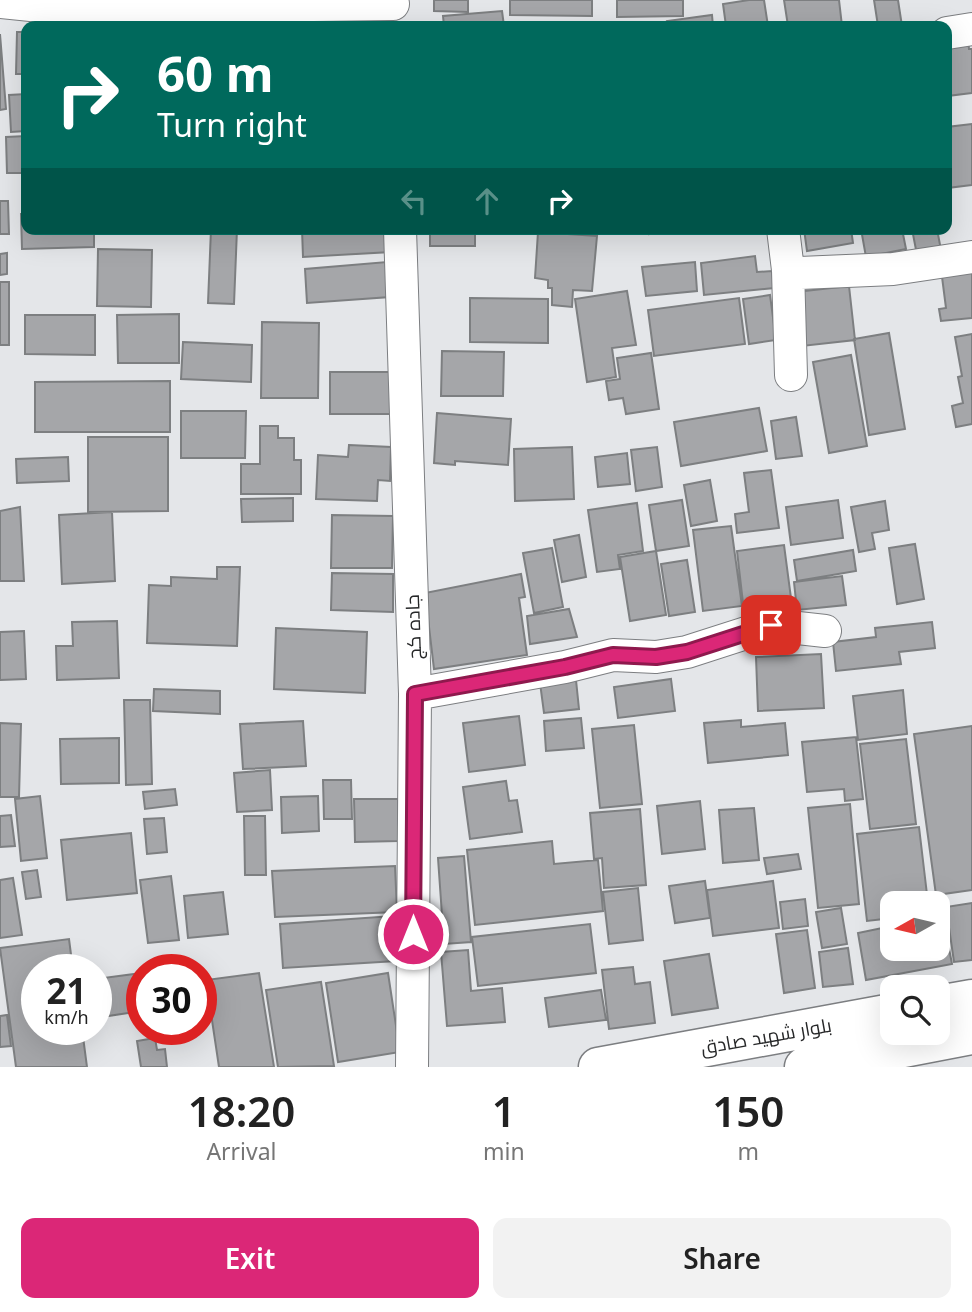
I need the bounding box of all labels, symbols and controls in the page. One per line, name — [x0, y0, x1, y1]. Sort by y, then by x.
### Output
text: 60 m — [157, 40, 274, 106]
icon: right — [42, 49, 133, 140]
text: Turn right — [157, 103, 307, 146]
icon: left — [395, 182, 433, 220]
icon: ahead — [468, 182, 506, 220]
icon: right — [541, 182, 579, 220]
street label: جاده کج — [399, 594, 428, 660]
pin — [741, 595, 801, 655]
icon: arrive — [752, 606, 790, 644]
north arrow — [880, 891, 950, 961]
map controls — [880, 891, 950, 1045]
position arrow — [376, 897, 450, 971]
speed limit sign: 30 — [126, 954, 217, 1045]
text: 21 — [46, 967, 87, 1014]
button: search — [880, 975, 950, 1045]
text: km/h — [44, 1005, 89, 1029]
street label: بلوار شهید صادق — [698, 1012, 834, 1060]
text: 18:20 — [188, 1082, 295, 1139]
text: 1 — [492, 1082, 516, 1139]
text: 150 — [712, 1082, 784, 1139]
text: Arrival — [206, 1135, 277, 1167]
text: min — [483, 1135, 525, 1167]
text: m — [738, 1135, 759, 1167]
button: Exit — [21, 1218, 479, 1298]
button: Share — [493, 1218, 951, 1298]

